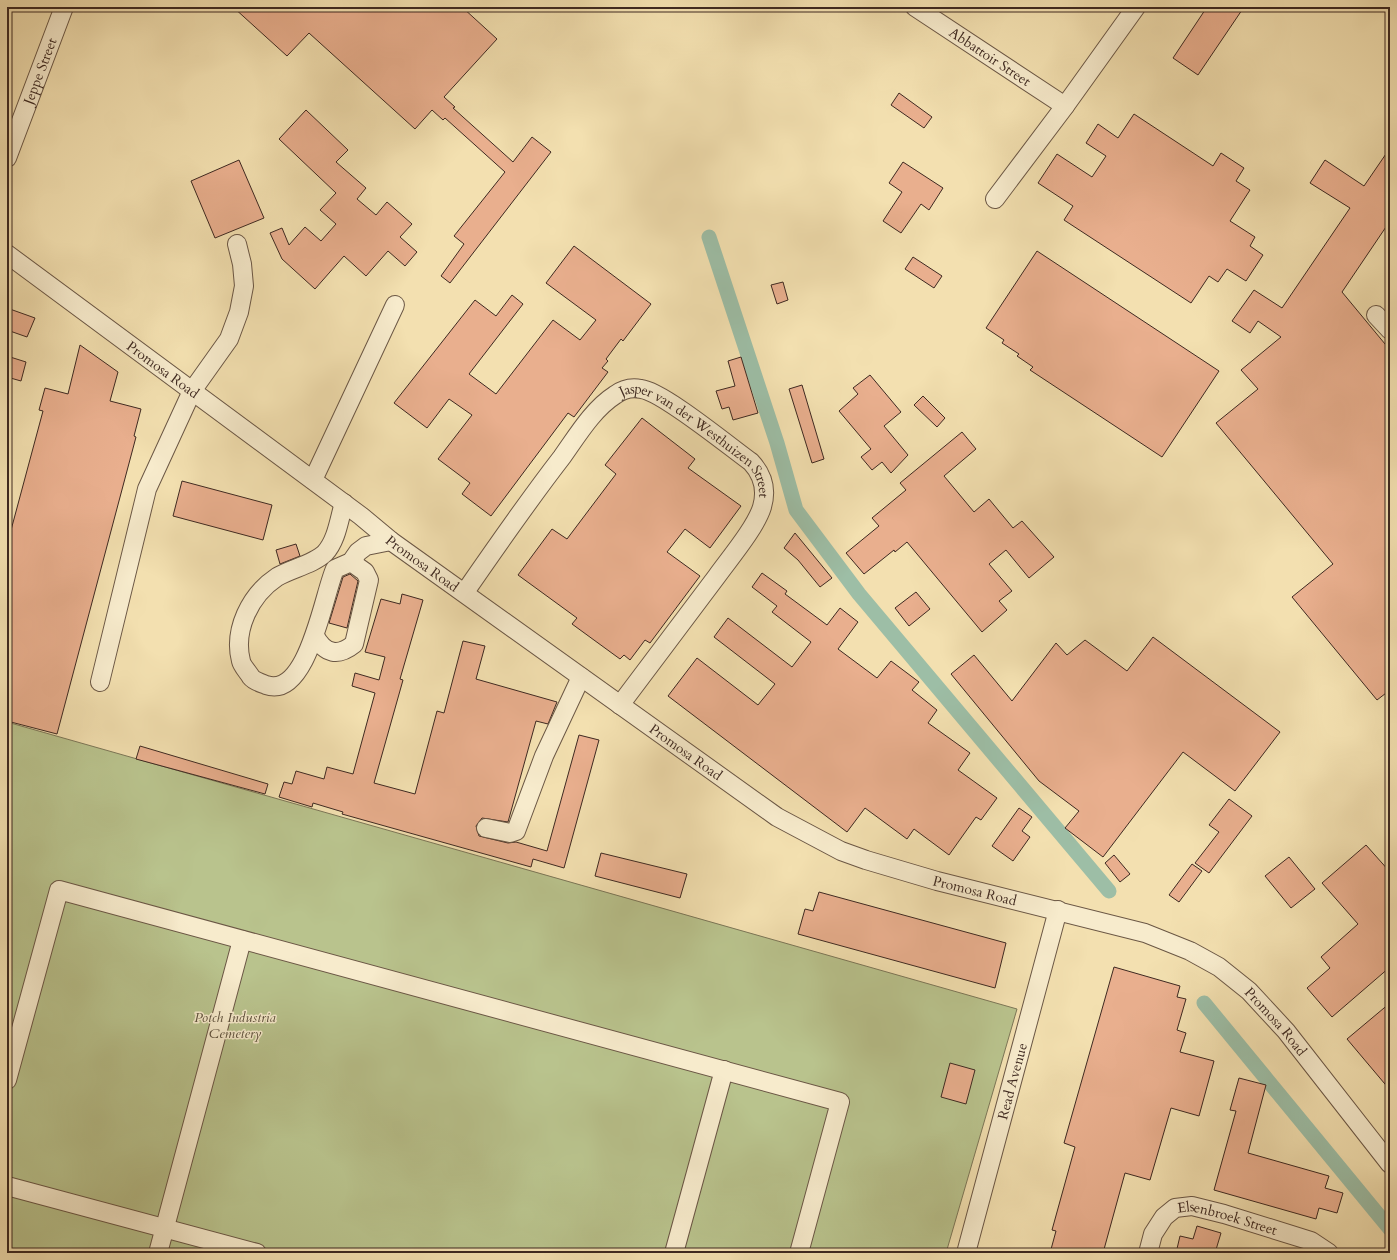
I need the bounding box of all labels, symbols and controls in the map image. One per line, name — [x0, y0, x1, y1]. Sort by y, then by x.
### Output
street label: Abbattoir Street — [946, 23, 1035, 91]
street label: Jeppe Street — [18, 34, 61, 109]
street label: Promosa Road — [123, 336, 203, 403]
street label: Jasper van der Westhuizen Street — [614, 379, 774, 499]
street label: Promosa Road — [382, 531, 463, 596]
street label: Promosa Road — [646, 719, 727, 785]
street label: Promosa Road — [931, 871, 1019, 910]
street label: Promosa Road — [1240, 983, 1312, 1060]
park label: Potch Industria Cemetery — [194, 1008, 276, 1043]
street label: Read Avenue — [993, 1041, 1031, 1122]
street label: Elsenbroek Street — [1176, 1196, 1280, 1240]

